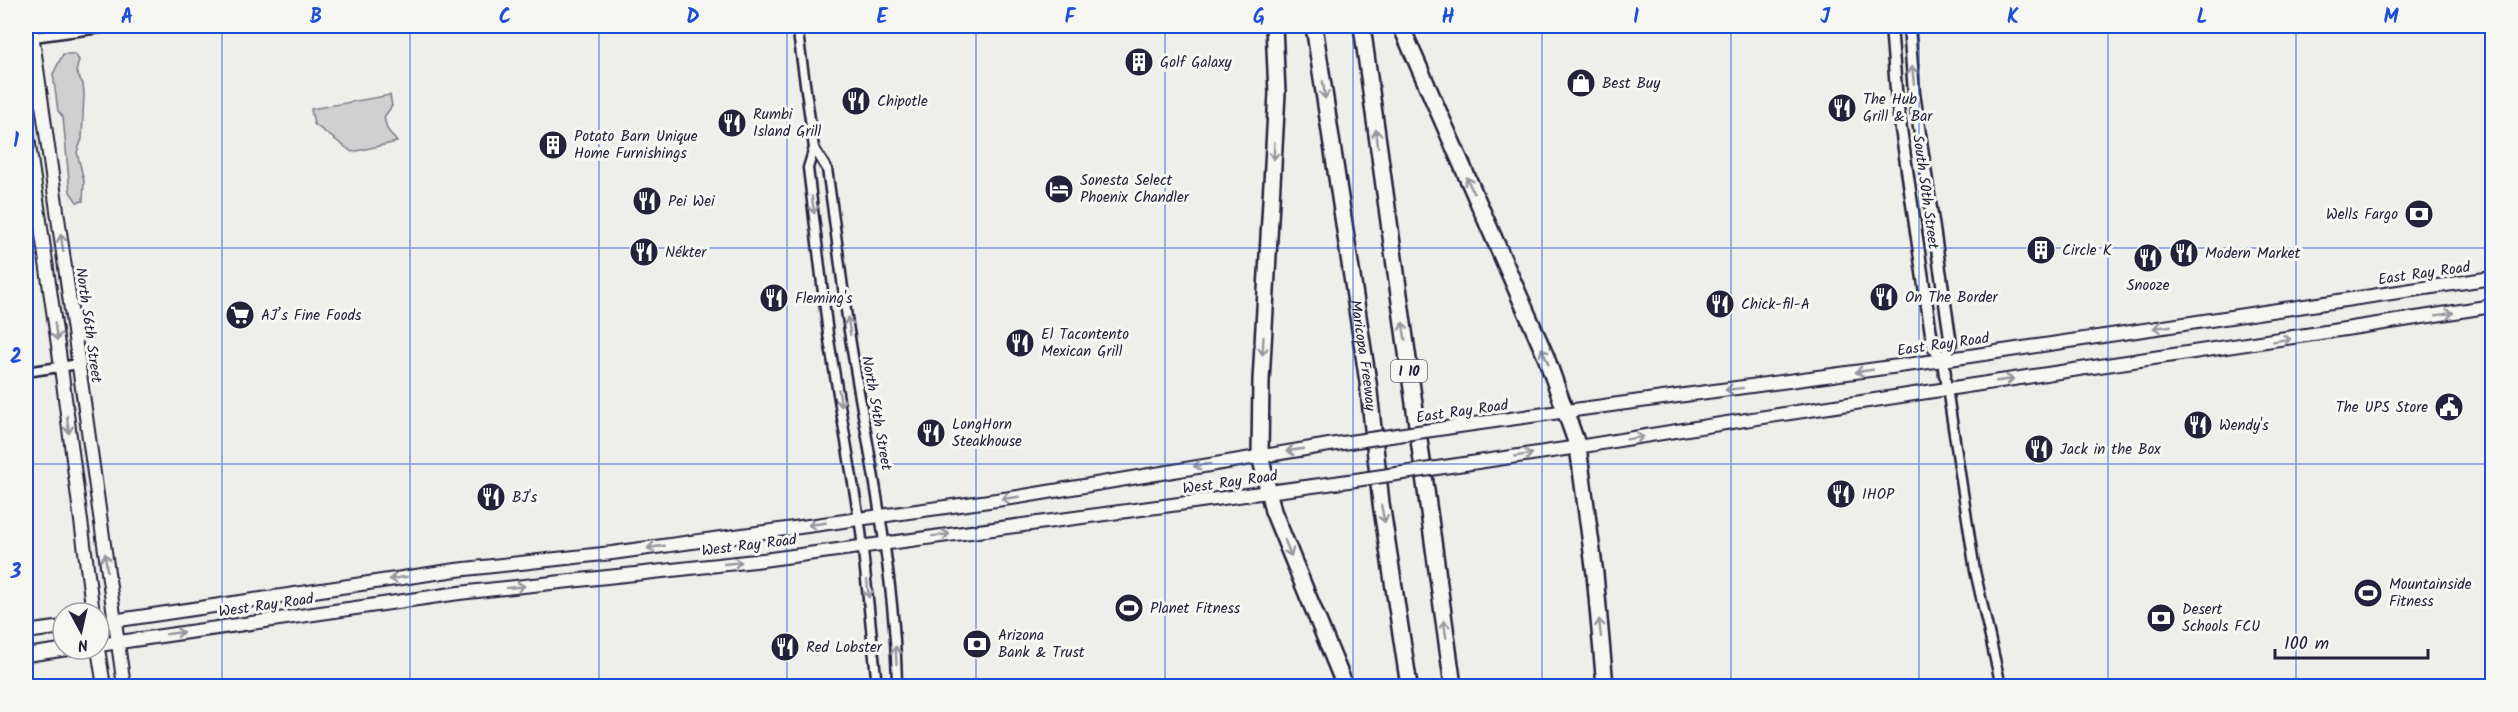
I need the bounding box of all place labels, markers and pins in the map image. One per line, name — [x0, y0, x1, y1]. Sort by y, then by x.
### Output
building icon: Golf Galaxy — [1123, 46, 1155, 78]
place label: Golf Galaxy — [1160, 51, 1233, 75]
shop icon: Best Buy — [1565, 67, 1597, 99]
place label: Best Buy — [1602, 72, 1661, 96]
restaurant icon: Chipotle — [840, 85, 872, 117]
place label: The Hub Grill & Bar — [1863, 88, 1933, 129]
place label: Chipotle — [877, 90, 928, 114]
restaurant icon: The Hub Grill & Bar — [1826, 92, 1858, 124]
place label: Rumbi Island Grill — [753, 103, 822, 144]
restaurant icon: Rumbi Island Grill — [716, 107, 748, 139]
place label: Potato Barn Unique Home Furnishings — [574, 125, 698, 166]
building icon: Potato Barn Unique Home Furnishings — [537, 129, 569, 161]
place label: Sonesta Select Phoenix Chandler — [1080, 169, 1190, 210]
hotel icon: Sonesta Select Phoenix Chandler — [1043, 173, 1075, 205]
restaurant icon: Pei Wei — [631, 185, 663, 217]
place label: Pei Wei — [668, 190, 716, 214]
bank icon: Wells Fargo — [2403, 198, 2435, 230]
place label: Wells Fargo — [2326, 203, 2398, 227]
building icon: Circle K — [2025, 234, 2057, 266]
restaurant icon: Nékter — [628, 236, 660, 268]
restaurant icon: Modern Market — [2168, 237, 2200, 269]
place label: Circle K — [2062, 239, 2112, 263]
place label: Nékter — [665, 241, 707, 265]
restaurant icon: Snooze — [2132, 242, 2164, 274]
place label: Modern Market — [2205, 242, 2300, 266]
place label: Snooze — [2127, 274, 2170, 298]
restaurant icon: On The Border — [1868, 281, 1900, 313]
restaurant icon: Fleming's — [758, 282, 790, 314]
place label: On The Border — [1905, 286, 1999, 310]
place label: Fleming's — [795, 287, 853, 311]
restaurant icon: Chick-fil-A — [1704, 288, 1736, 320]
place label: Chick-fil-A — [1741, 293, 1810, 317]
supermarket icon: AJ’s Fine Foods — [224, 299, 256, 331]
place label: AJ’s Fine Foods — [261, 304, 362, 328]
place label: El Tacontento Mexican Grill — [1041, 323, 1129, 364]
restaurant icon: El Tacontento Mexican Grill — [1004, 327, 1036, 359]
public building icon: The UPS Store — [2433, 391, 2465, 423]
place label: The UPS Store — [2336, 396, 2428, 420]
restaurant icon: Wendy's — [2182, 409, 2214, 441]
place label: LongHorn Steakhouse — [952, 413, 1022, 454]
place label: Wendy's — [2219, 414, 2269, 438]
restaurant icon: LongHorn Steakhouse — [915, 417, 947, 449]
restaurant icon: Jack in the Box — [2023, 433, 2055, 465]
place label: Jack in the Box — [2060, 438, 2161, 462]
restaurant icon: IHOP — [1825, 478, 1857, 510]
restaurant icon: BJ's — [475, 481, 507, 513]
place label: IHOP — [1862, 483, 1895, 507]
place label: BJ's — [512, 486, 538, 510]
place label: Mountainside Fitness — [2389, 573, 2472, 614]
sports icon: Mountainside Fitness — [2352, 577, 2384, 609]
sports icon: Planet Fitness — [1113, 592, 1145, 624]
place label: Planet Fitness — [1150, 597, 1241, 621]
place label: Desert Schools FCU — [2182, 598, 2260, 639]
bank icon: Desert Schools FCU — [2145, 602, 2177, 634]
place label: Arizona Bank & Trust — [998, 624, 1085, 665]
bank icon: Arizona Bank & Trust — [961, 628, 993, 660]
restaurant icon: Red Lobster — [769, 631, 801, 663]
place label: Red Lobster — [806, 636, 883, 660]

